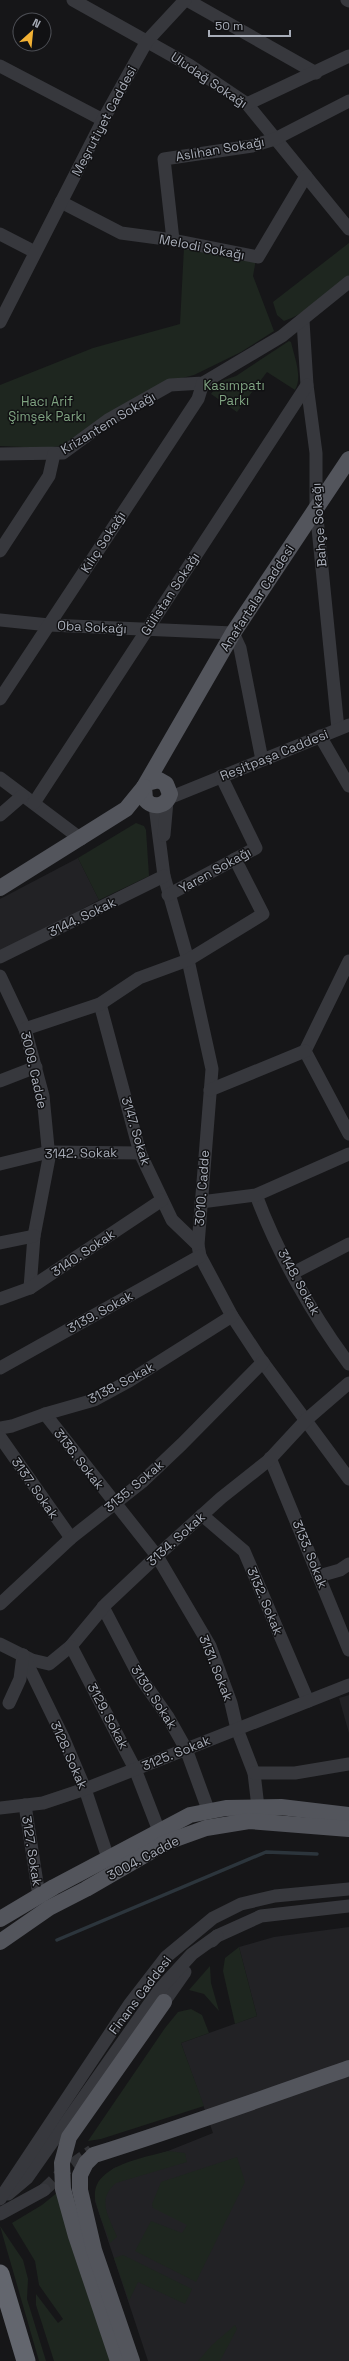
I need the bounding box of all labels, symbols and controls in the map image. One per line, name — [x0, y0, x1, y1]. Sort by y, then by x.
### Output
north arrow — [12, 12, 52, 52]
scale bar — [209, 12, 290, 38]
text: N — [30, 15, 43, 31]
text: 50 m — [215, 18, 243, 34]
street label: Uludağ Sokağı — [167, 48, 251, 112]
street label: Meşrutiyet Caddesi — [68, 63, 140, 179]
street label: Aslıhan Sokağı — [174, 133, 266, 165]
street label: Melodi Sokağı — [158, 230, 246, 264]
park label: Kasımpatı Parkı — [203, 377, 265, 409]
street label: Krizantem Sokağı — [57, 388, 159, 458]
park label: Hacı Arif Şimşek Parkı — [8, 393, 86, 425]
street label: Bahçe Sokağı — [308, 482, 330, 568]
street label: Kılıç Sokağı — [77, 508, 129, 576]
street label: Anafartalar Caddesi — [216, 542, 298, 654]
street label: Gülistan Sokağı — [137, 549, 203, 639]
street label: Oba Sokağı — [57, 617, 127, 637]
street label: Reşitpaşa Caddesi — [217, 725, 331, 785]
street label: Yaren Sokağı — [176, 843, 254, 897]
street label: 3144. Sokak — [46, 893, 118, 941]
street label: 3009. Cadde — [17, 1030, 51, 1110]
street label: 3147. Sokak — [118, 1095, 154, 1167]
street label: 3142. Sokak — [45, 1144, 117, 1162]
street label: 3010. Cadde — [191, 1149, 213, 1227]
street label: 3140. Sokak — [48, 1226, 118, 1280]
street label: 3148. Sokak — [274, 1246, 324, 1318]
street label: 3139. Sokak — [64, 1287, 136, 1337]
street label: 3138. Sokak — [85, 1358, 157, 1408]
street label: 3136. Sokak — [50, 1425, 108, 1493]
street label: 3137. Sokak — [8, 1454, 62, 1522]
street label: 3135. Sokak — [101, 1456, 167, 1516]
street label: 3134. Sokak — [143, 1508, 209, 1570]
street label: 3133. Sokak — [289, 1517, 331, 1591]
street label: 3132. Sokak — [243, 1564, 287, 1638]
street label: 3131. Sokak — [195, 1632, 237, 1704]
street label: 3130. Sokak — [127, 1662, 181, 1732]
street label: 3129. Sokak — [84, 1680, 132, 1752]
street label: 3128. Sokak — [46, 1718, 92, 1792]
street label: 3125. Sokak — [139, 1732, 213, 1774]
street label: 3127. Sokak — [18, 1815, 46, 1887]
street label: 3004. Cadde — [104, 1832, 182, 1884]
street label: Finans Caddesi — [105, 1952, 175, 2038]

